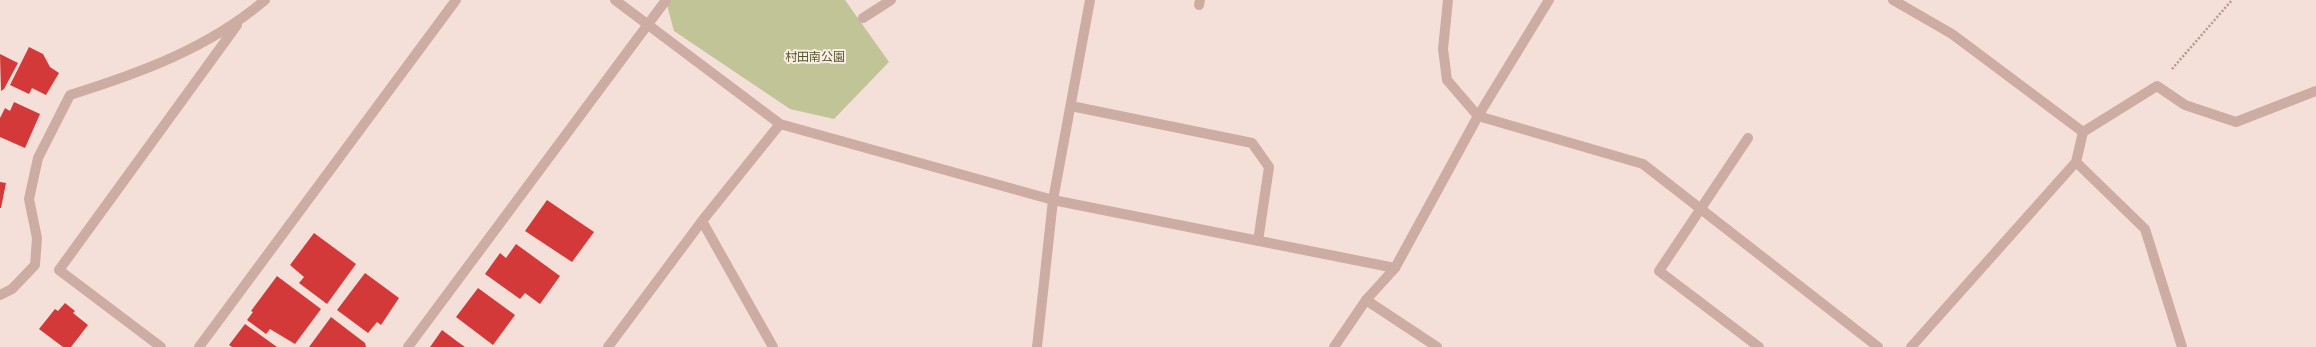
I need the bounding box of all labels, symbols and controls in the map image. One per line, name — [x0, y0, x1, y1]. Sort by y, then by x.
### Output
park label: 村田南公園 — [785, 50, 845, 64]

